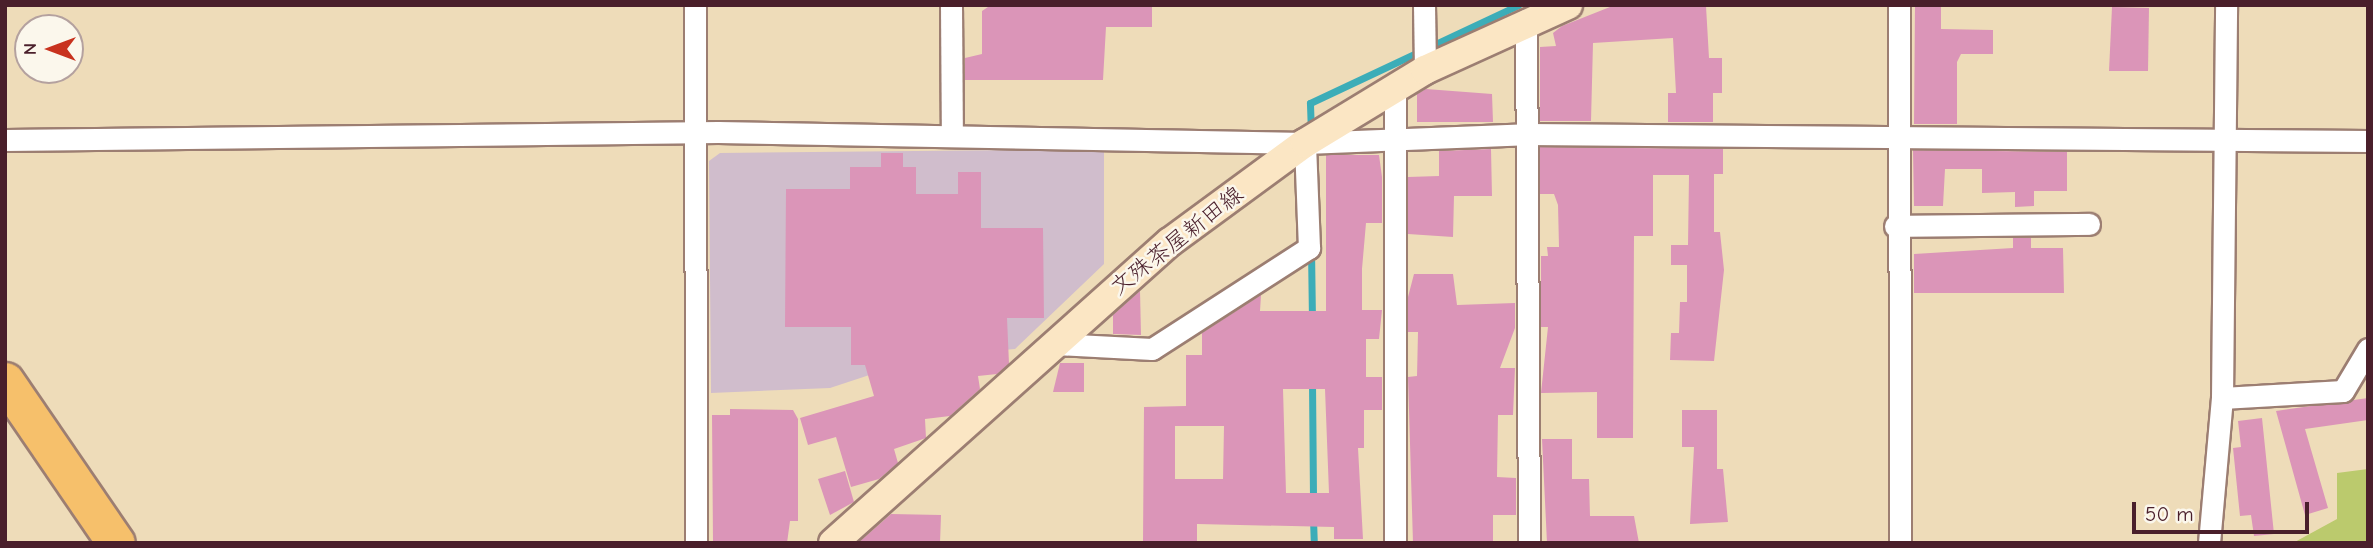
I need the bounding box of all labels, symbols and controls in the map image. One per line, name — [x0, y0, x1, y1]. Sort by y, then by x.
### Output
north arrow — [14, 14, 84, 84]
text: N — [19, 43, 41, 55]
street label: 文殊茶屋新田線 — [1105, 181, 1249, 301]
scale bar — [2135, 489, 2312, 532]
text: 50 m — [2145, 502, 2194, 526]

